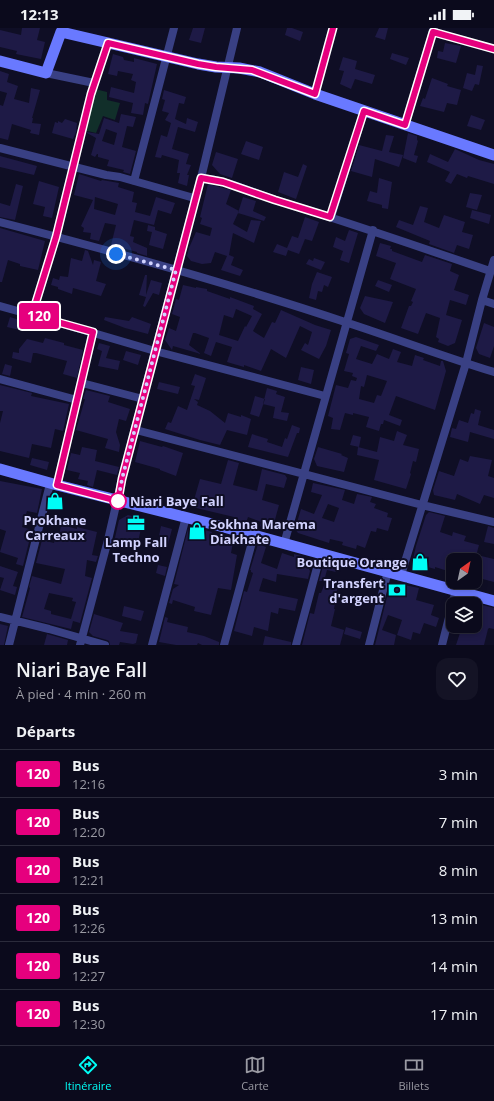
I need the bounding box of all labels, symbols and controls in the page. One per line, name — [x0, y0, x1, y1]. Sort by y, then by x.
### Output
text: 12:13 — [20, 4, 59, 24]
your location — [106, 244, 126, 264]
line badge: 120 — [16, 303, 62, 329]
text: 120 — [27, 306, 51, 325]
shop icon: Prokhane Carreaux — [45, 491, 65, 511]
marker: Niari Baye Fall — [109, 492, 127, 510]
place label: Niari Baye Fall — [130, 492, 224, 510]
place label: Prokhane Carreaux — [24, 511, 87, 544]
office icon: Lamp Fall Techno — [126, 513, 146, 533]
place label: Sokhna Marema Diakhate — [210, 515, 316, 548]
shop icon: Sokhna Marema Diakhate — [187, 521, 207, 541]
place label: Lamp Fall Techno — [105, 533, 167, 566]
shop icon: Boutique Orange — [410, 552, 430, 572]
place label: Boutique Orange — [297, 553, 407, 571]
north arrow — [446, 553, 482, 589]
map controls — [446, 553, 482, 633]
place label: Transfert d'argent — [323, 574, 384, 607]
bank icon: Transfert d'argent — [387, 580, 407, 600]
button: layers — [446, 597, 482, 633]
text: Niari Baye Fall — [16, 657, 147, 683]
button: heart — [436, 658, 478, 700]
text: À pied · 4 min · 260 m — [16, 685, 146, 703]
text: Départs — [16, 721, 75, 741]
text: Bus — [72, 755, 99, 775]
text: 120 — [26, 764, 50, 783]
text: 3 min — [439, 764, 478, 784]
text: 12:16 — [72, 775, 105, 793]
text: Bus — [72, 803, 99, 823]
text: 120 — [26, 812, 50, 831]
text: 7 min — [439, 812, 478, 832]
text: 12:20 — [72, 823, 105, 841]
text: Bus — [72, 851, 99, 871]
text: 120 — [26, 860, 50, 879]
text: 8 min — [439, 860, 478, 880]
text: 12:21 — [72, 871, 105, 889]
text: Bus — [72, 899, 99, 919]
text: 120 — [26, 908, 50, 927]
text: 13 min — [430, 908, 478, 928]
text: 12:26 — [72, 919, 105, 937]
text: Bus — [72, 947, 99, 967]
text: 120 — [26, 956, 50, 975]
text: 14 min — [430, 956, 478, 976]
text: 12:27 — [72, 967, 105, 985]
text: Bus — [72, 995, 99, 1015]
text: 120 — [26, 1004, 50, 1023]
text: 17 min — [430, 1004, 478, 1024]
text: 12:30 — [72, 1015, 105, 1033]
tab: Itinéraire — [65, 1054, 112, 1093]
tab: Carte — [241, 1054, 269, 1093]
tab: Billets — [398, 1054, 429, 1093]

